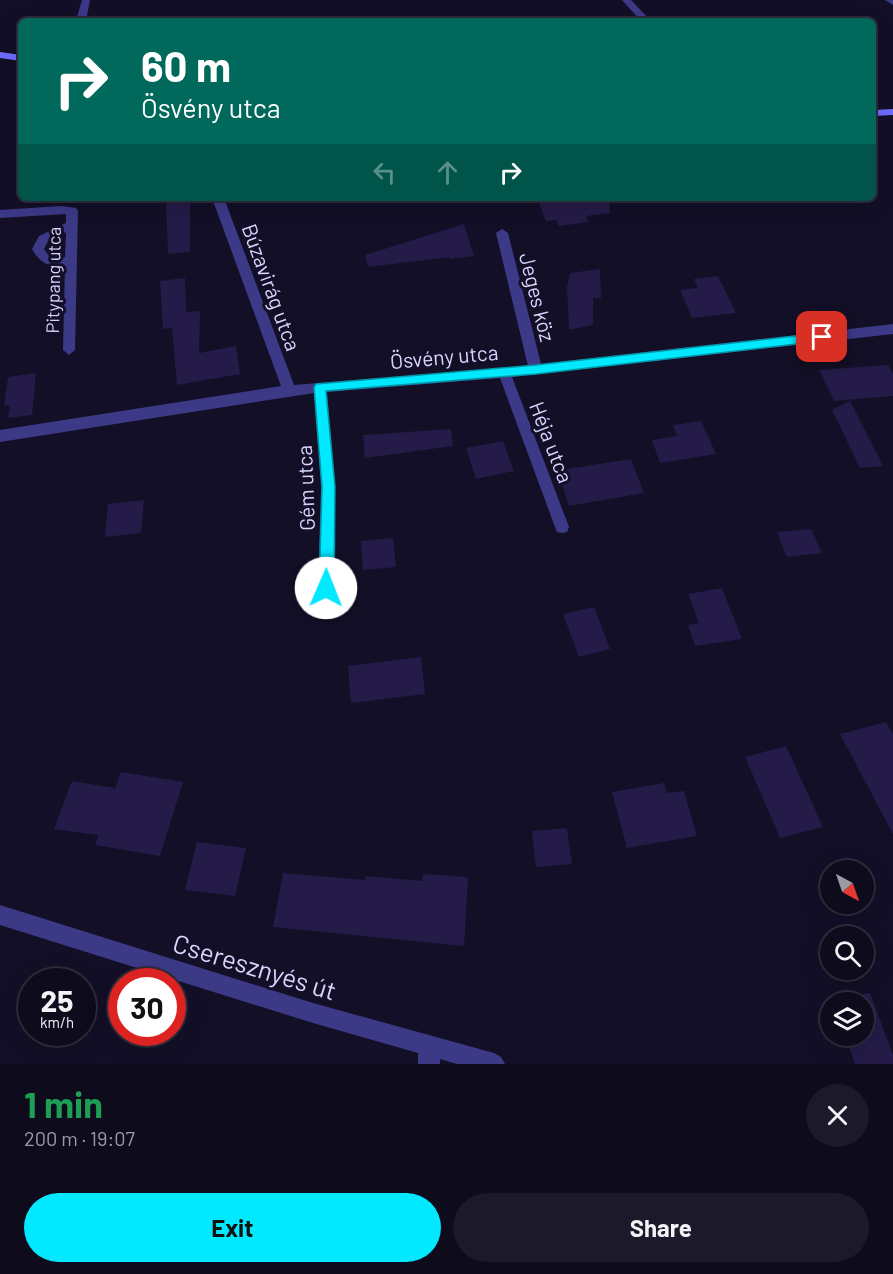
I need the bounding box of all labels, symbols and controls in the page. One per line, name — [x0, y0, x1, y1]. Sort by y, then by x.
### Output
text: 60 m — [141, 40, 231, 90]
icon: right — [42, 42, 120, 120]
text: Ösvény utca — [141, 91, 281, 123]
icon: left — [368, 156, 401, 189]
icon: ahead — [431, 156, 464, 189]
icon: right — [494, 156, 527, 189]
street label: Búzavirág utca — [237, 220, 307, 354]
street label: Pitypang utca — [41, 226, 65, 334]
street label: Jeges köz — [515, 250, 561, 344]
pin — [796, 311, 847, 362]
icon: arrive — [805, 320, 838, 353]
street label: Ösvény utca — [389, 339, 499, 373]
street label: Héja utca — [525, 398, 579, 486]
street label: Gém utca — [291, 445, 319, 531]
position arrow — [294, 556, 358, 620]
north arrow — [820, 860, 874, 914]
map controls — [820, 860, 874, 1046]
street label: Cseresznyés út — [170, 926, 340, 1006]
button: search — [820, 926, 874, 980]
speed limit sign: 30 — [108, 968, 186, 1046]
text: 25 — [41, 982, 73, 1018]
button: layers — [820, 992, 874, 1046]
text: km/h — [40, 1013, 74, 1031]
text: 1 min — [24, 1082, 103, 1125]
button: close — [806, 1084, 869, 1147]
text: 200 m · 19:07 — [24, 1126, 135, 1150]
button: Exit — [24, 1193, 441, 1262]
button: Share — [453, 1193, 869, 1262]

